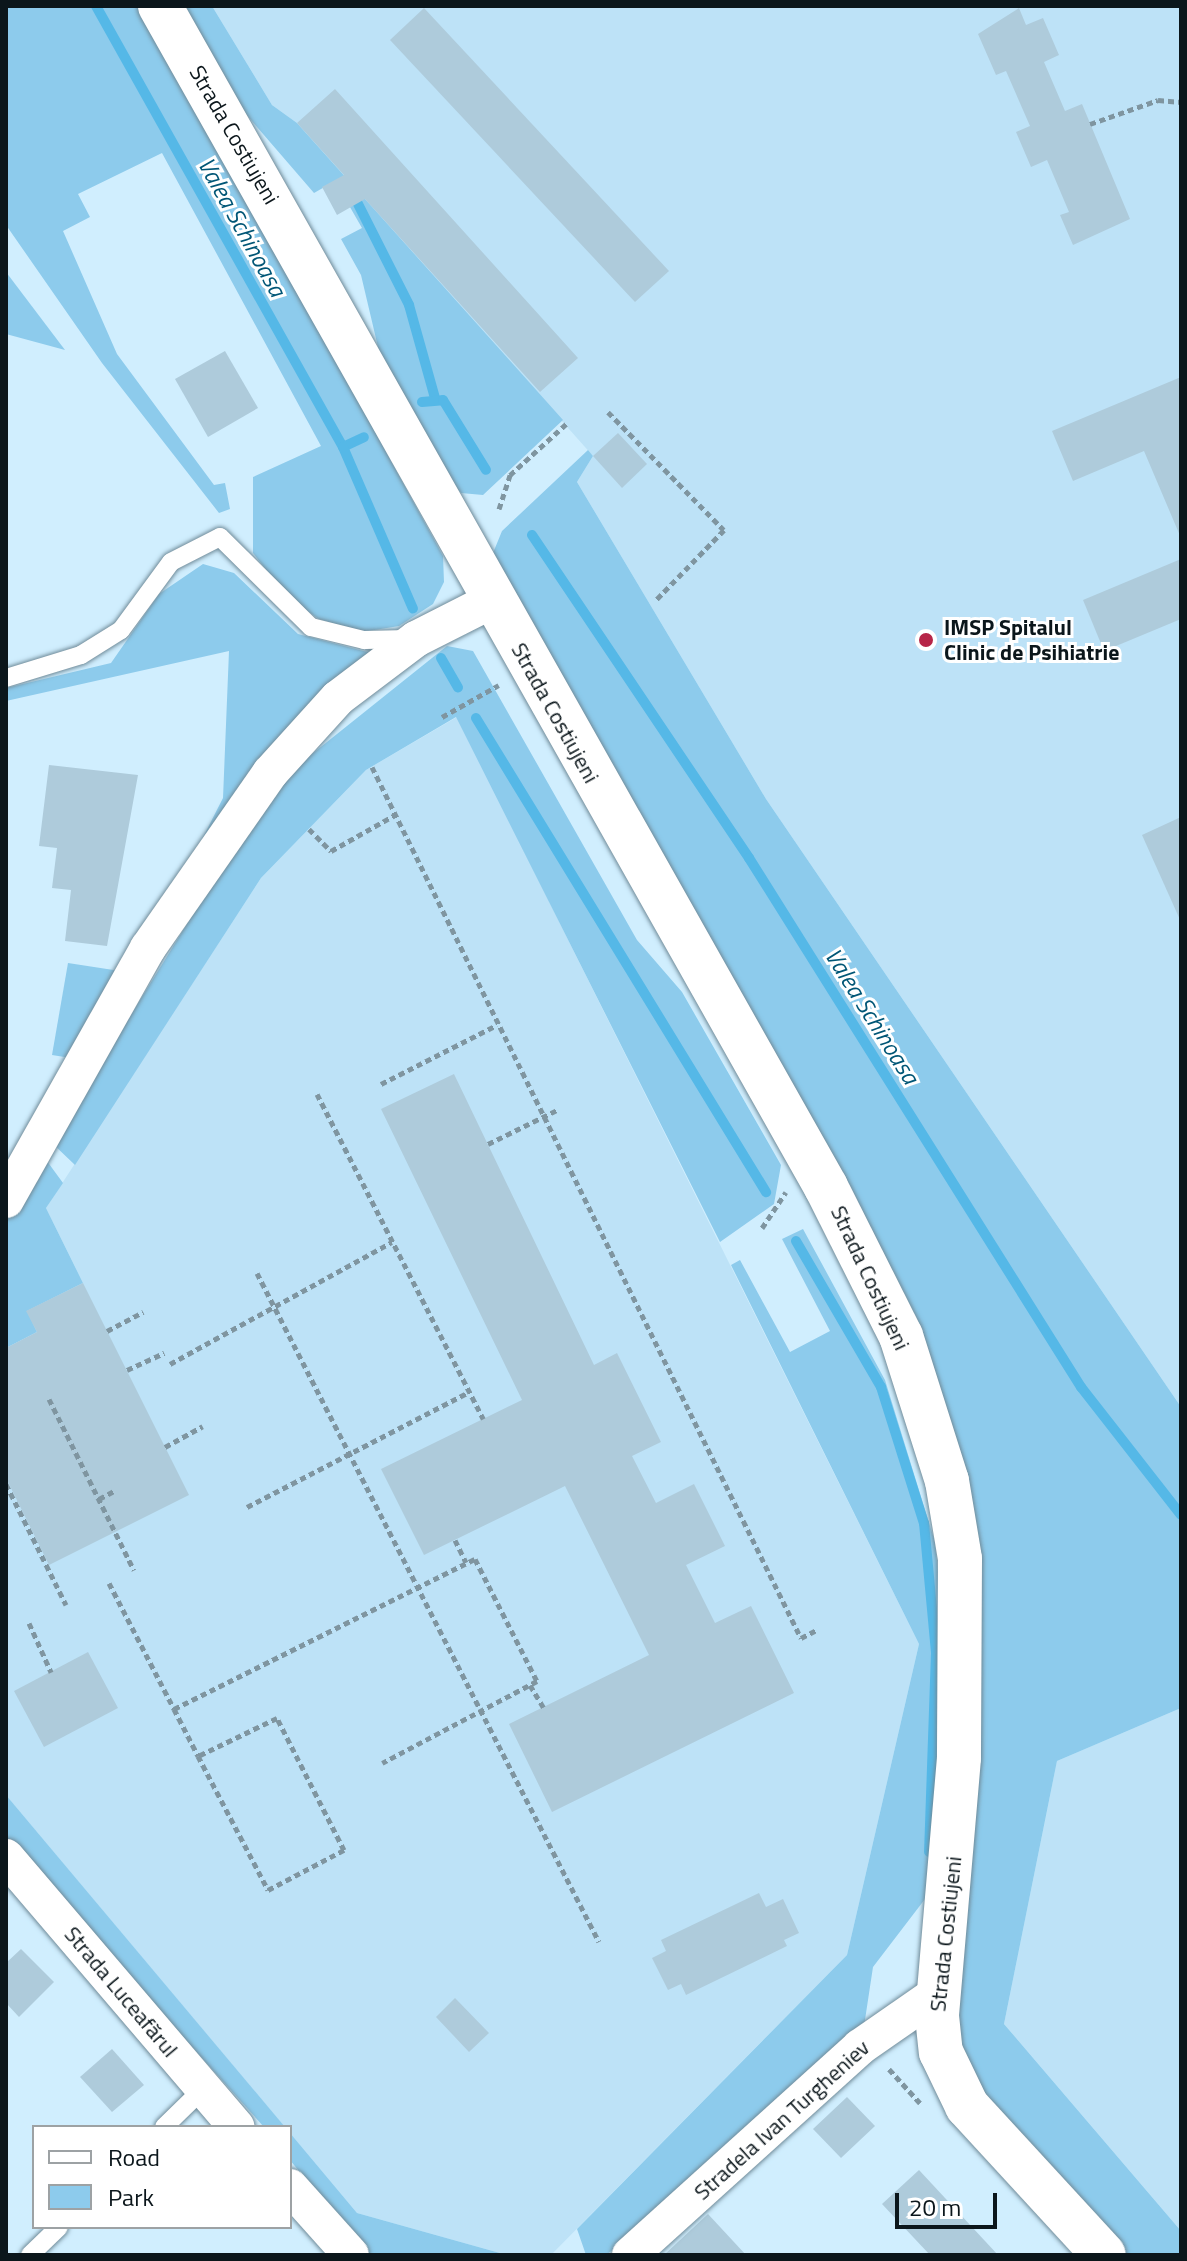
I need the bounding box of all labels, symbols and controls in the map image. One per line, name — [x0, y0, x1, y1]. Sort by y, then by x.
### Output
street label: Strada Costiujeni — [184, 61, 284, 209]
water label: Valea Schinoasa — [192, 152, 292, 302]
place label: IMSP Spitalul Clinic de Psihiatrie — [944, 614, 1119, 666]
marker: IMSP Spitalul Clinic de Psihiatrie — [915, 629, 937, 651]
street label: Strada Costiujeni — [506, 638, 604, 788]
water label: Valea Schinoasa — [819, 943, 925, 1089]
street label: Strada Costiujeni — [825, 1202, 915, 1354]
street label: Strada Costiujeni — [925, 1855, 967, 2013]
street label: Strada Luceafărul — [59, 1921, 183, 2063]
street label: Stradela Ivan Turgheniev — [689, 2034, 875, 2206]
legend — [32, 2125, 292, 2229]
text: Road — [108, 2139, 160, 2175]
scale bar — [899, 2177, 1001, 2227]
text: Park — [108, 2179, 154, 2215]
text: 20 m — [909, 2189, 961, 2225]

